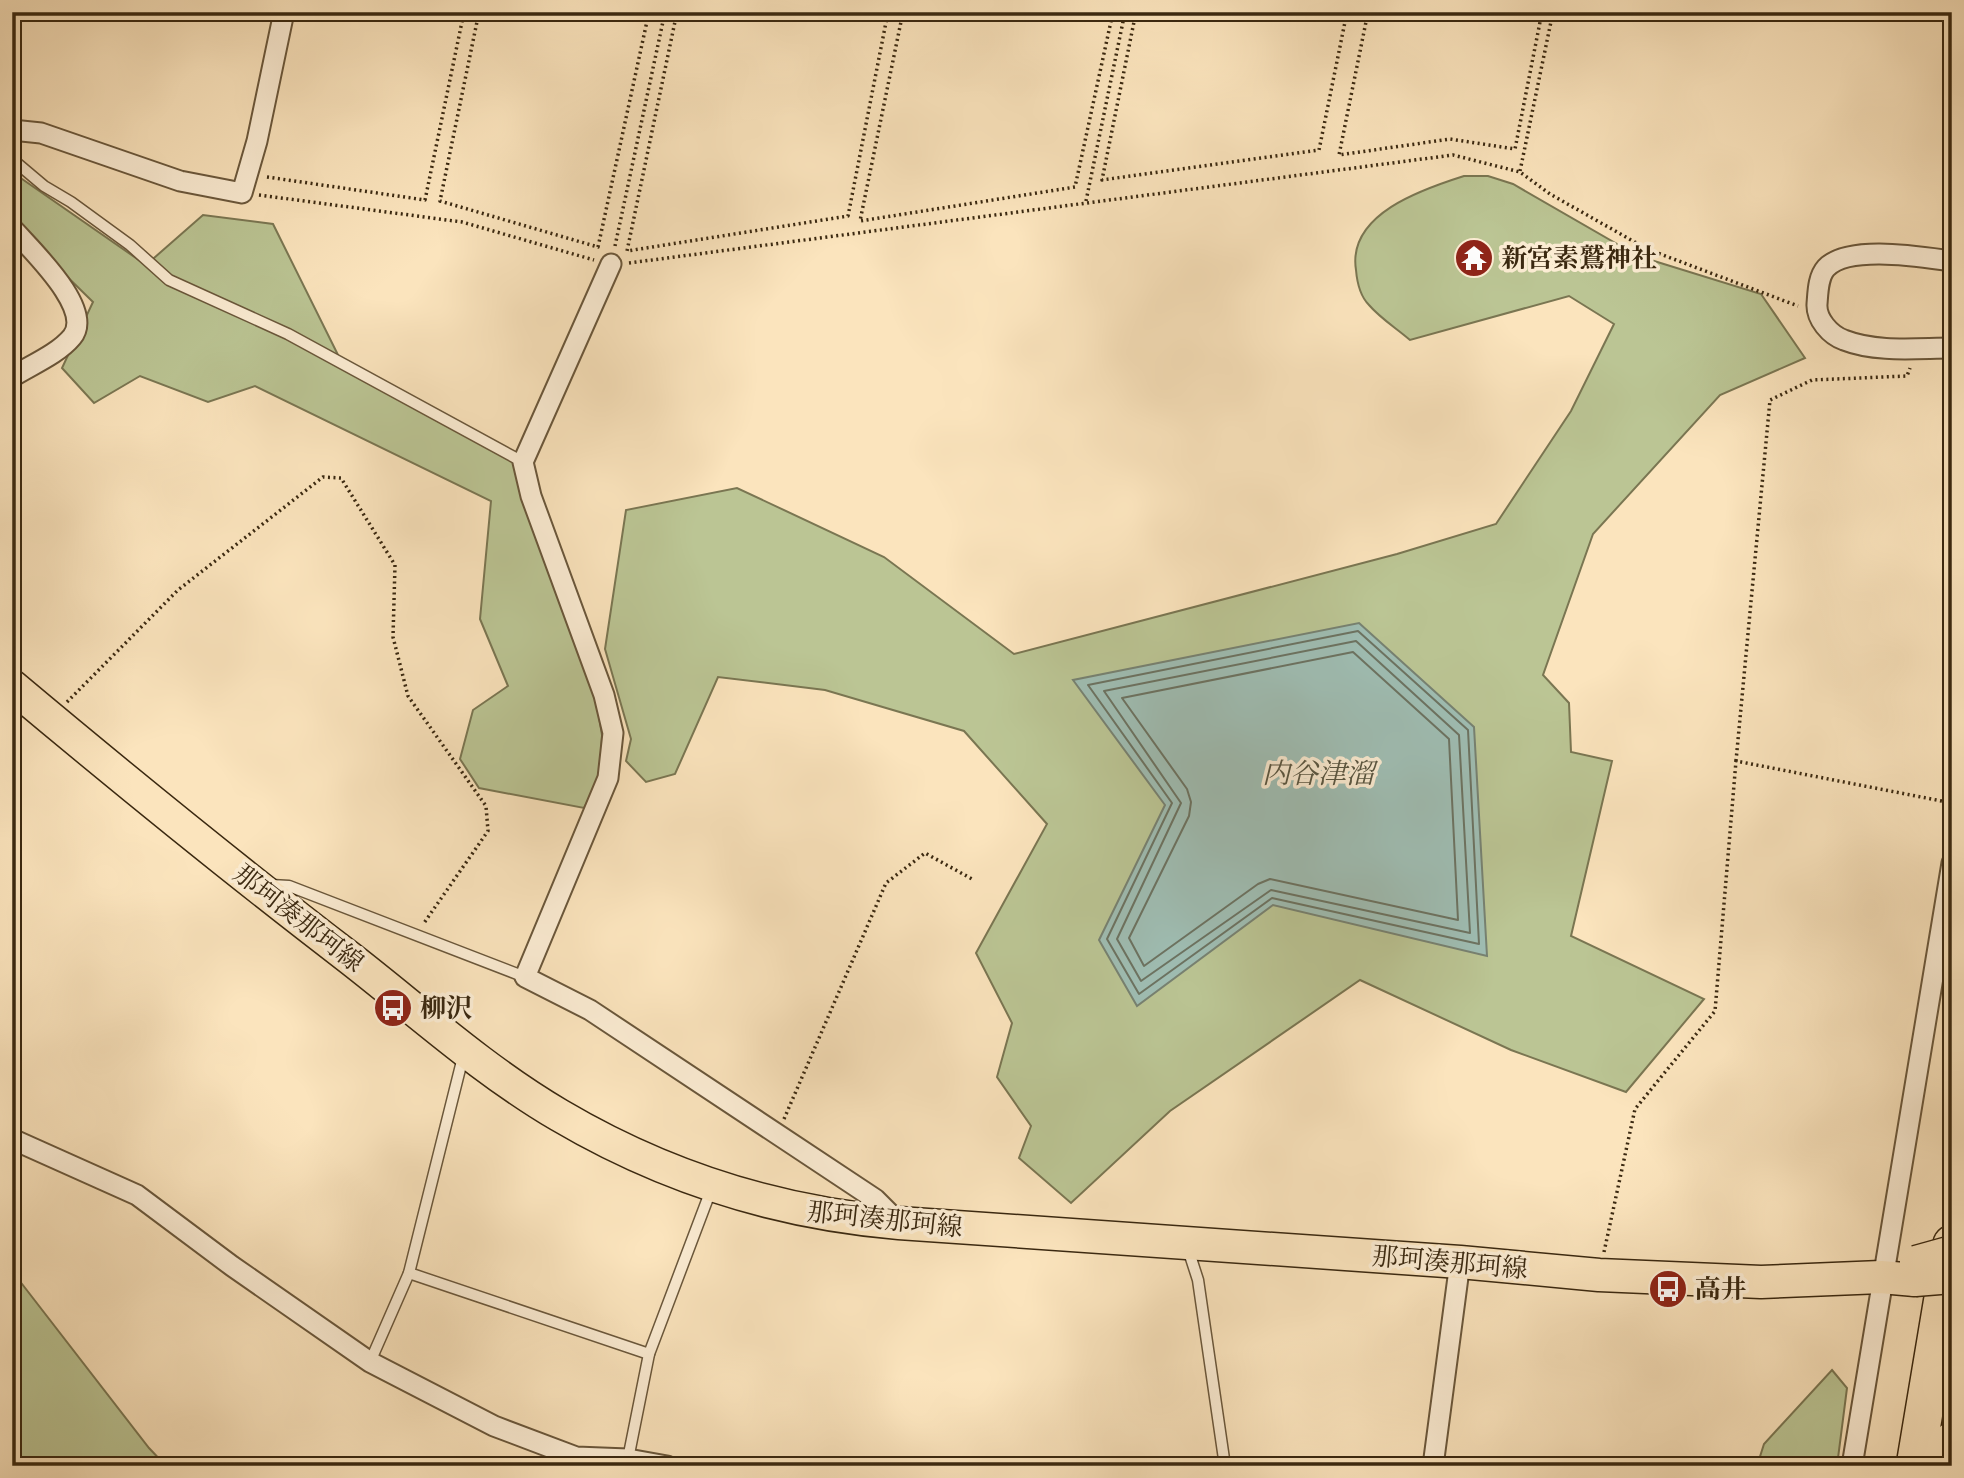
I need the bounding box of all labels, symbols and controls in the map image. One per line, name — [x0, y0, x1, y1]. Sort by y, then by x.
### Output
temple icon: 新宮素鷲神社 — [1453, 237, 1495, 279]
place label: 新宮素鷲神社 — [1501, 241, 1657, 276]
water label: 内谷津溜 — [1262, 755, 1379, 793]
street label: 那珂湊那珂線 — [226, 857, 371, 980]
bus stop icon: 柳沢 — [372, 987, 414, 1029]
place label: 柳沢 — [420, 991, 472, 1026]
street label: 那珂湊那珂線 — [806, 1194, 964, 1245]
street label: 那珂湊那珂線 — [1371, 1238, 1529, 1287]
bus stop icon: 高井 — [1647, 1268, 1689, 1310]
place label: 高井 — [1695, 1272, 1747, 1307]

